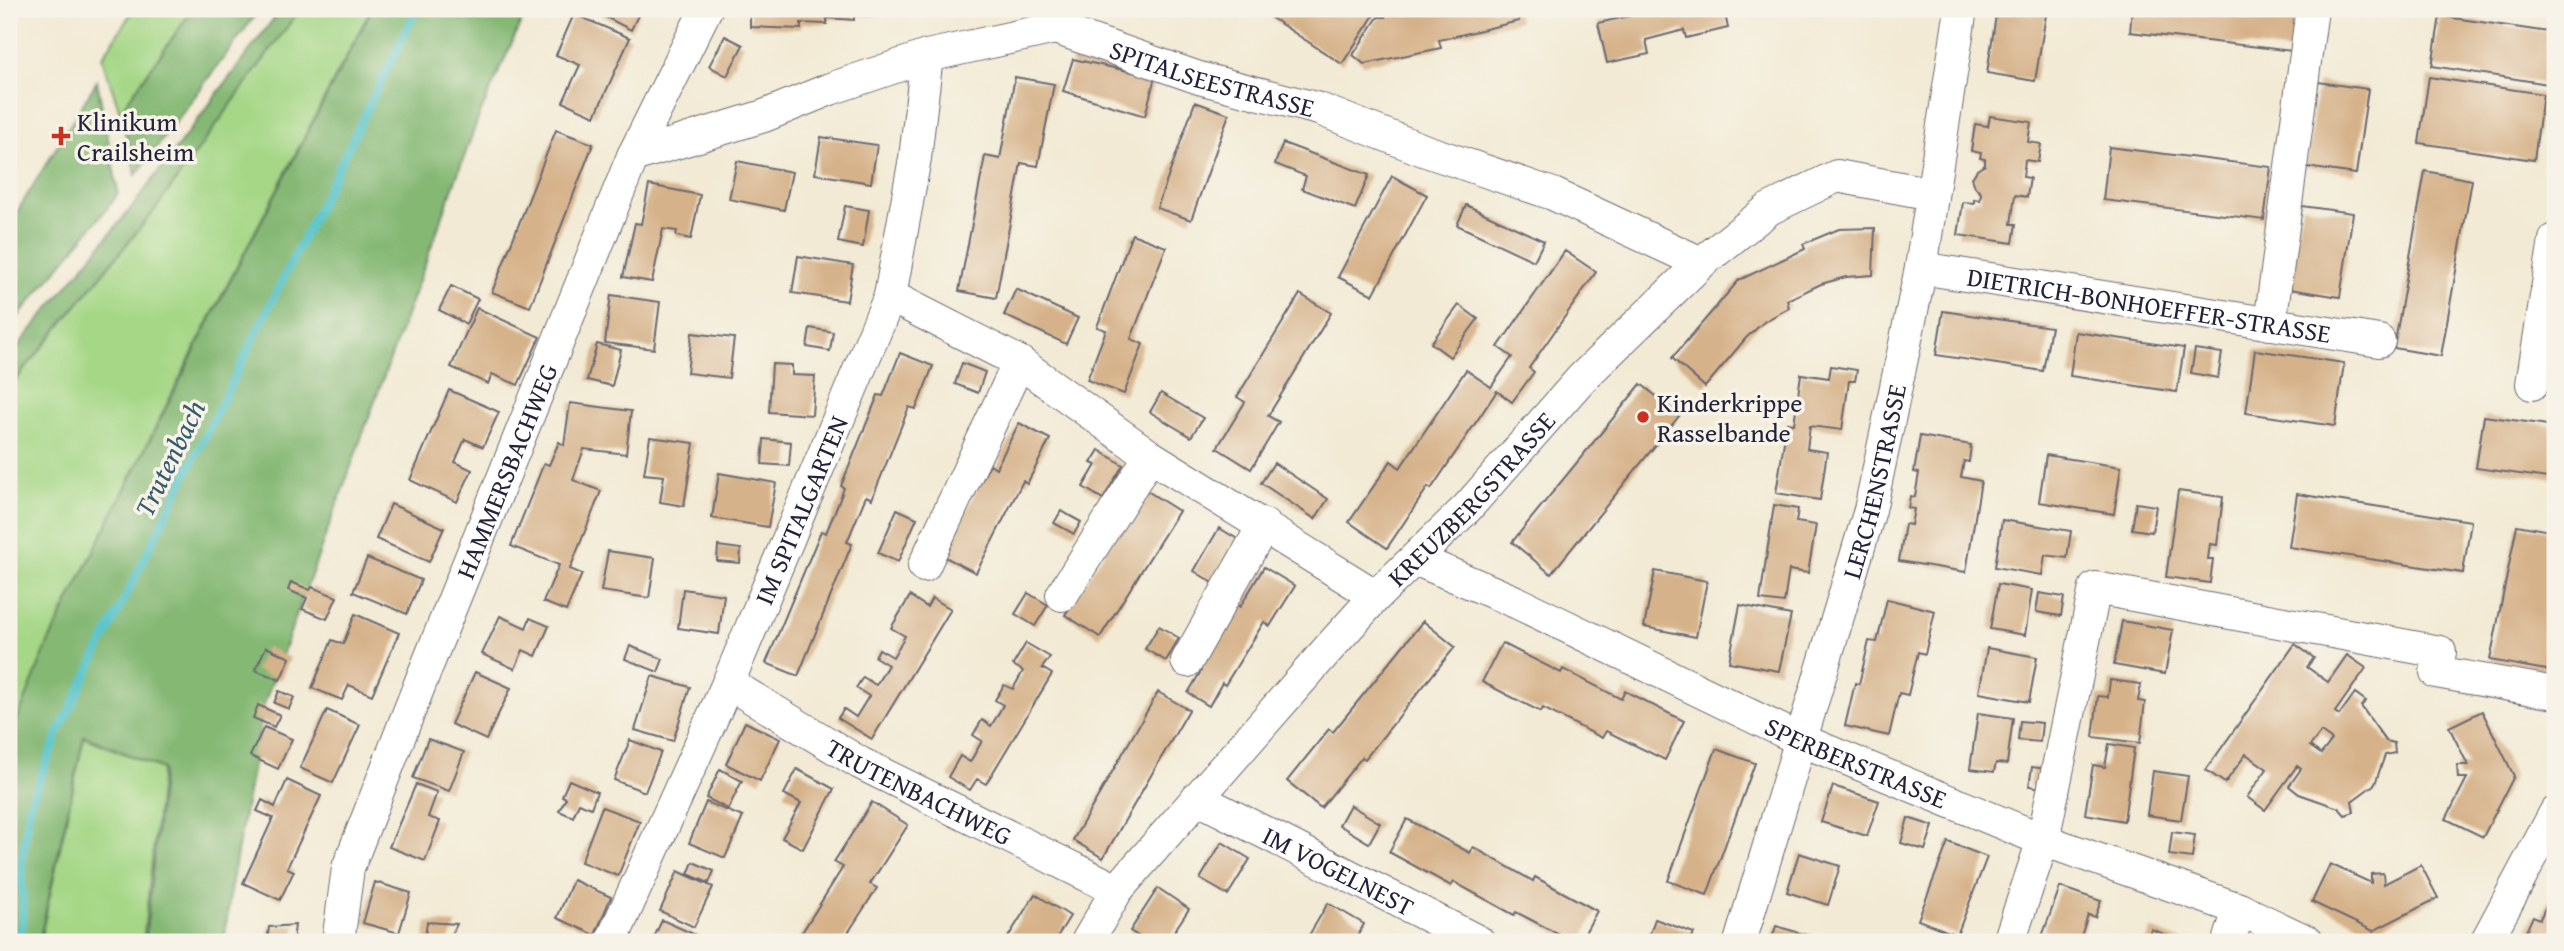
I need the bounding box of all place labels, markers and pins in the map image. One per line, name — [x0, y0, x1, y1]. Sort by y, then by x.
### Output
place label: Klinikum Crailsheim — [77, 102, 194, 171]
marker: Klinikum Crailsheim — [51, 126, 71, 146]
place label: Kinderkrippe Rasselbande — [1657, 383, 1803, 452]
marker: Kinderkrippe Rasselbande — [1635, 409, 1651, 425]

